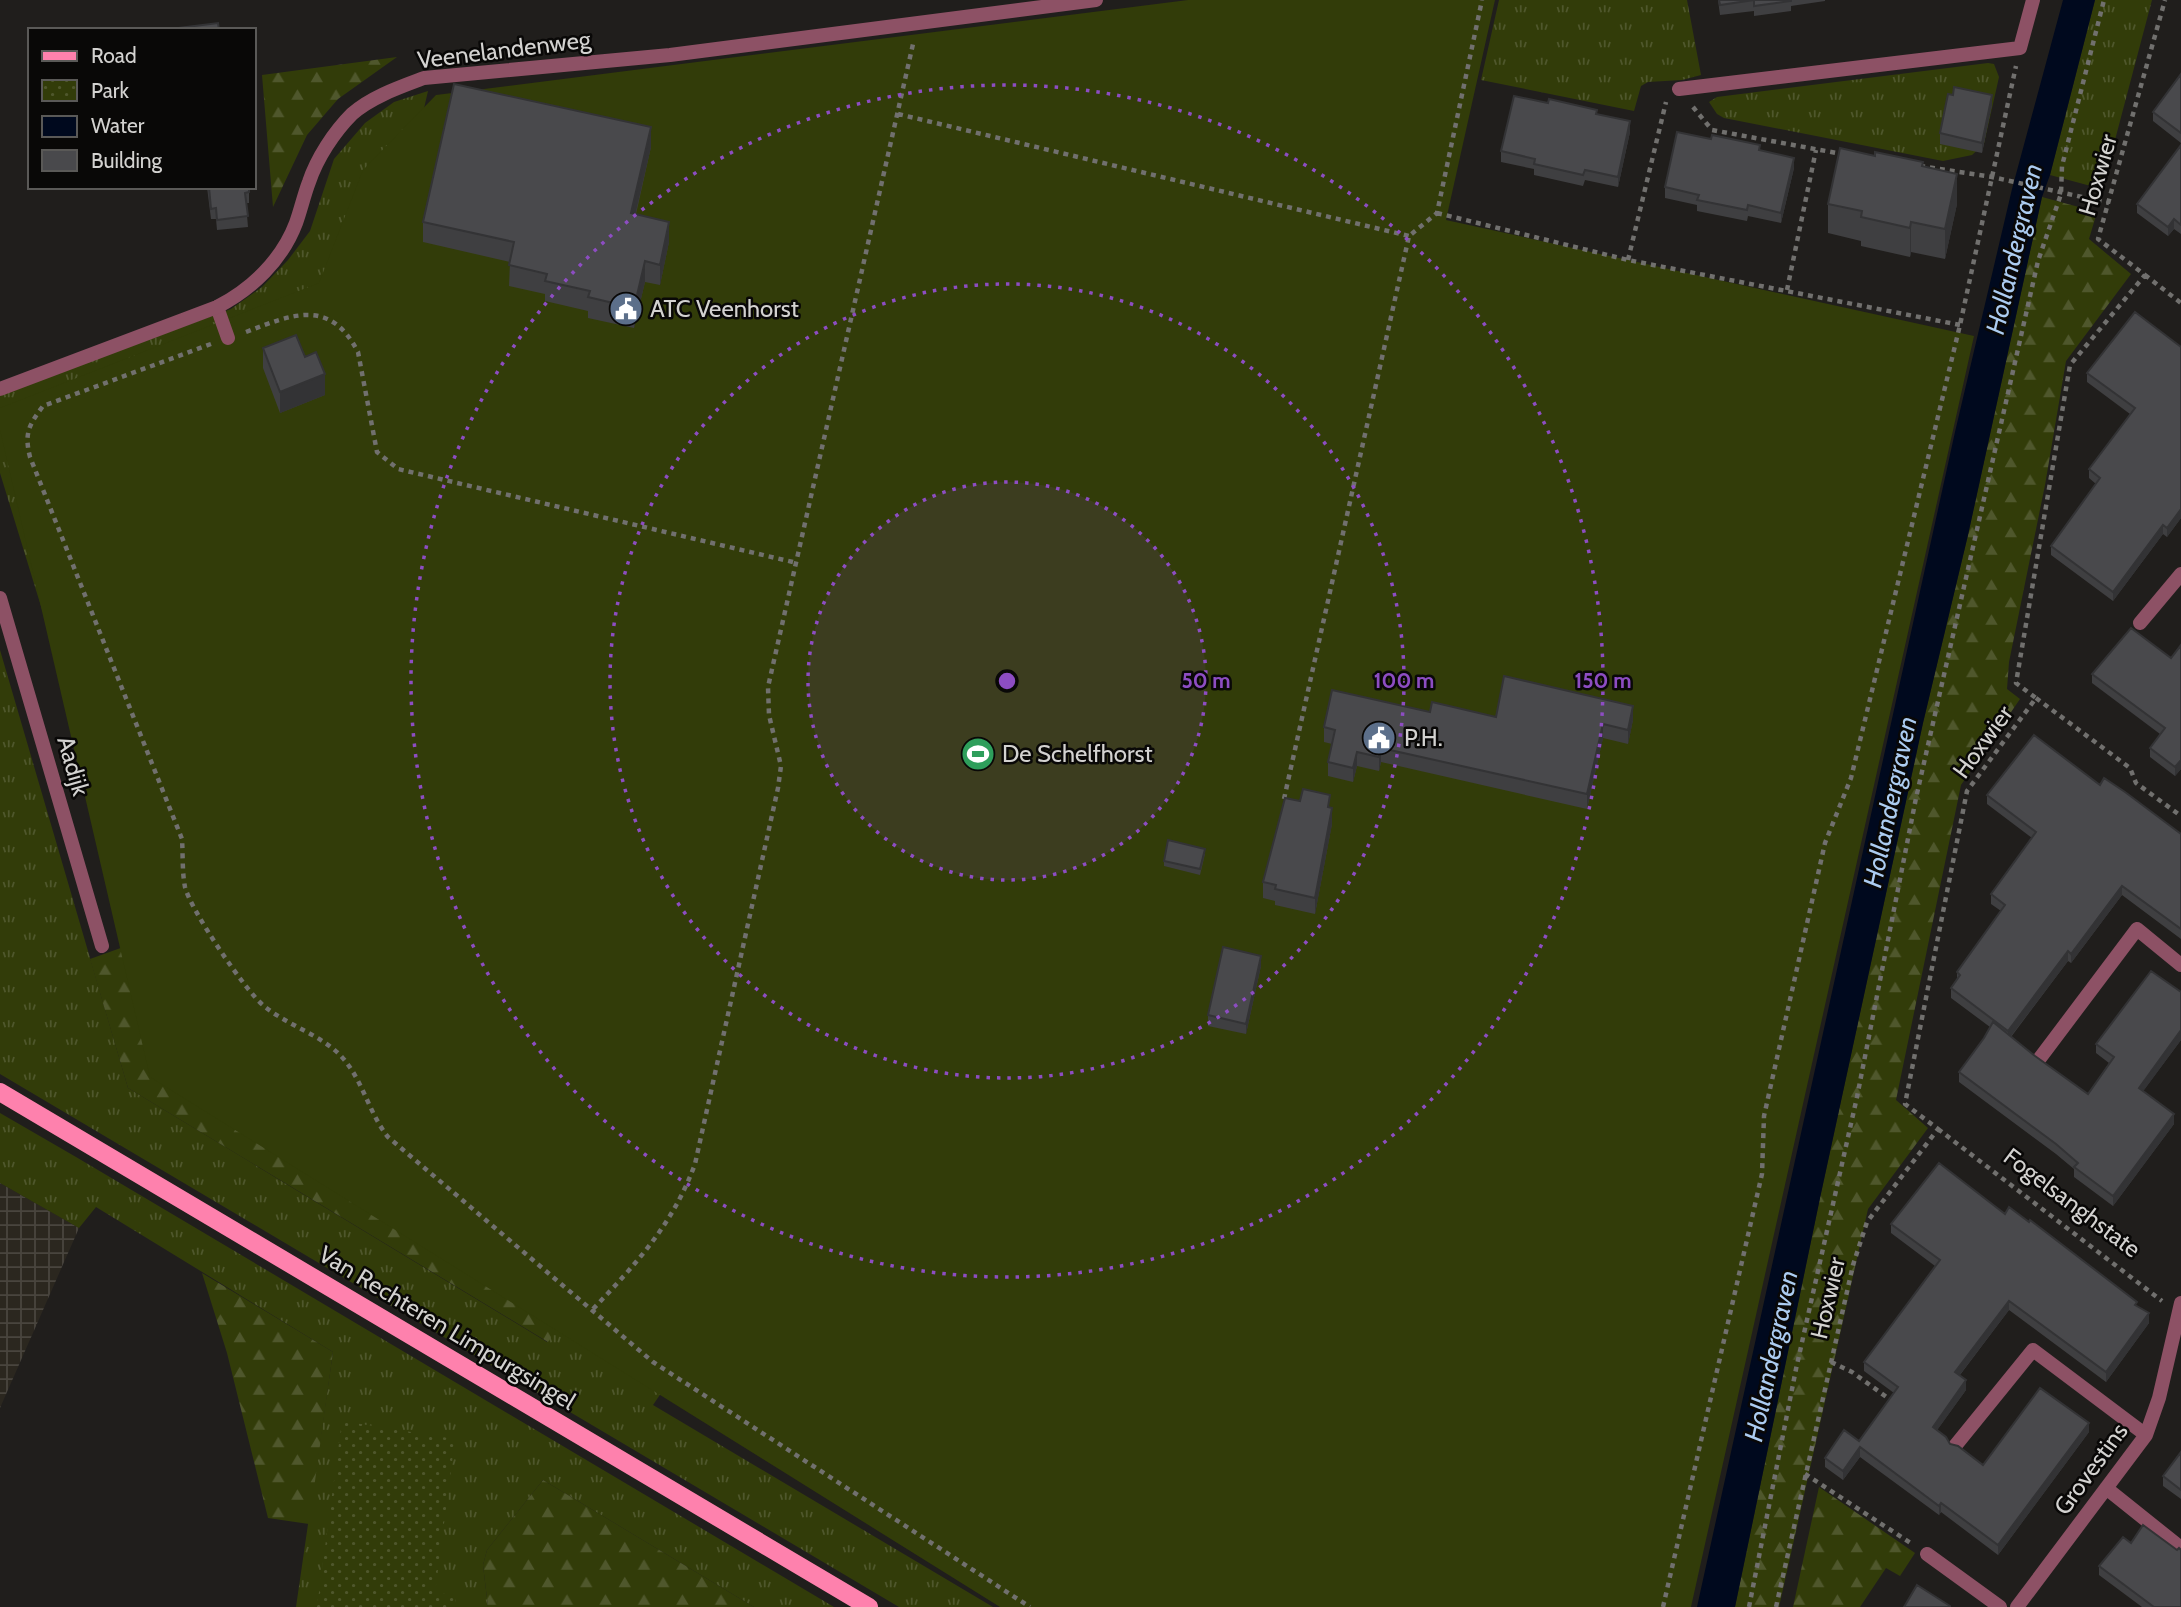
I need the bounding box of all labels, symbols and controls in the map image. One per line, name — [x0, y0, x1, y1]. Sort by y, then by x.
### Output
street label: Veenelandenweg — [416, 24, 593, 75]
legend — [28, 28, 256, 189]
text: Road — [91, 43, 137, 68]
text: Park — [91, 78, 129, 103]
text: Water — [91, 113, 145, 138]
street label: Hoxwier — [2072, 131, 2123, 219]
text: Building — [91, 148, 163, 173]
water label: Hollandergraven — [1979, 161, 2049, 337]
public building icon: ATC Veenhorst — [607, 290, 645, 328]
place label: ATC Veenhorst — [650, 294, 799, 323]
text: 50 m — [1181, 668, 1231, 693]
text: 100 m — [1374, 668, 1434, 693]
text: 150 m — [1575, 668, 1631, 693]
centre of rings — [995, 669, 1019, 693]
street label: Hoxwier — [1946, 699, 2019, 784]
water label: Hollandergraven — [1856, 714, 1924, 890]
public building icon: P.H. — [1360, 719, 1398, 757]
place label: P.H. — [1404, 723, 1443, 752]
street label: Aadijk — [51, 733, 96, 799]
sports icon: De Schelfhorst — [959, 735, 997, 773]
place label: De Schelfhorst — [1002, 739, 1153, 768]
street label: Fogelsanghstate — [1998, 1142, 2147, 1264]
street label: Van Rechteren Limpurgsingel — [314, 1239, 581, 1416]
street label: Hoxwier — [1804, 1254, 1851, 1342]
water label: Hollandergraven — [1737, 1268, 1805, 1444]
street label: Grovestins — [2048, 1417, 2134, 1520]

